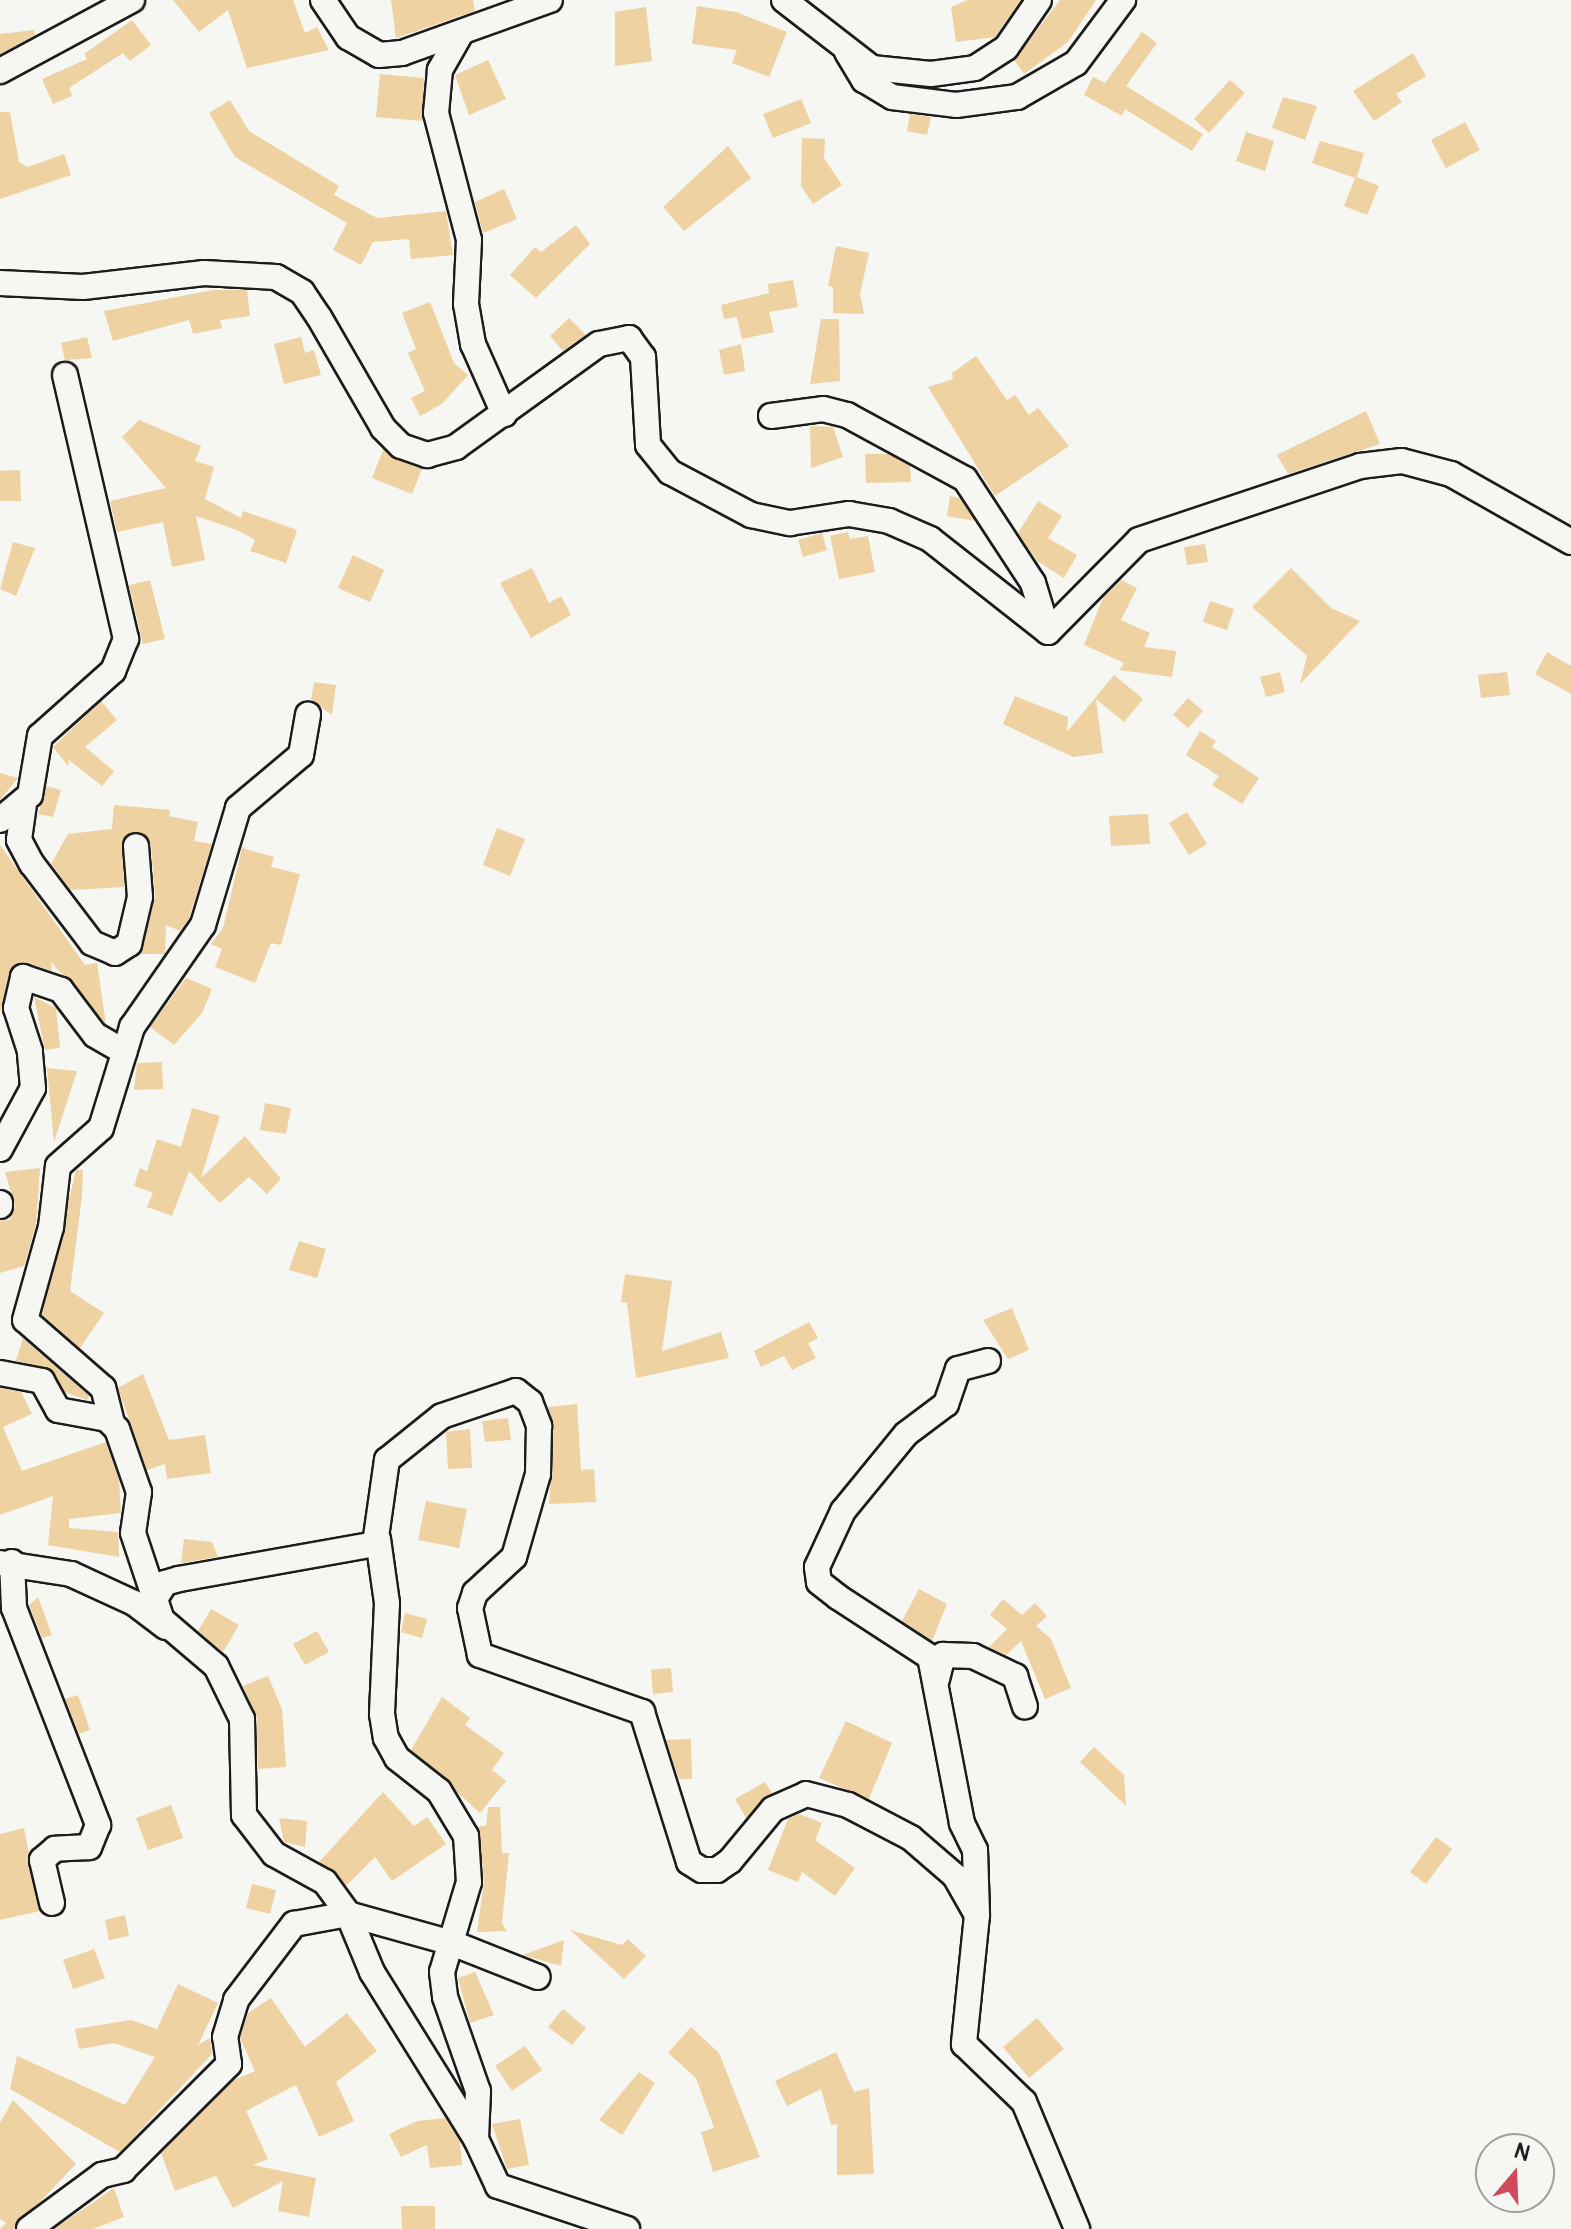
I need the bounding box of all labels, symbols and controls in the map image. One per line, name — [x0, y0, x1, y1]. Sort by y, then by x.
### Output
north arrow — [1475, 2133, 1555, 2213]
text: N — [1511, 2137, 1534, 2168]

